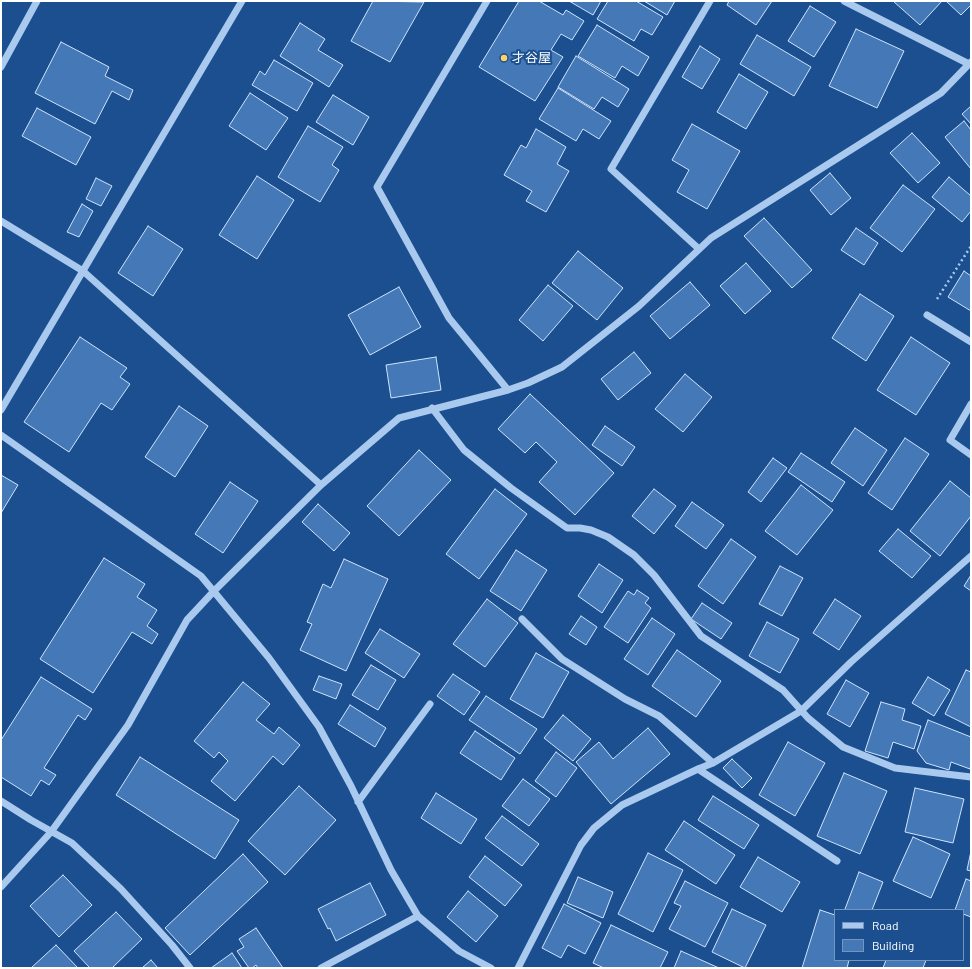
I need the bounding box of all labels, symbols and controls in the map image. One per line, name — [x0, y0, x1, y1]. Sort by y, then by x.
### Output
place label: 才谷屋 — [512, 50, 551, 66]
marker: 才谷屋 — [499, 53, 509, 63]
legend — [834, 909, 964, 961]
text: Road — [872, 918, 899, 932]
text: Building — [872, 938, 914, 952]

